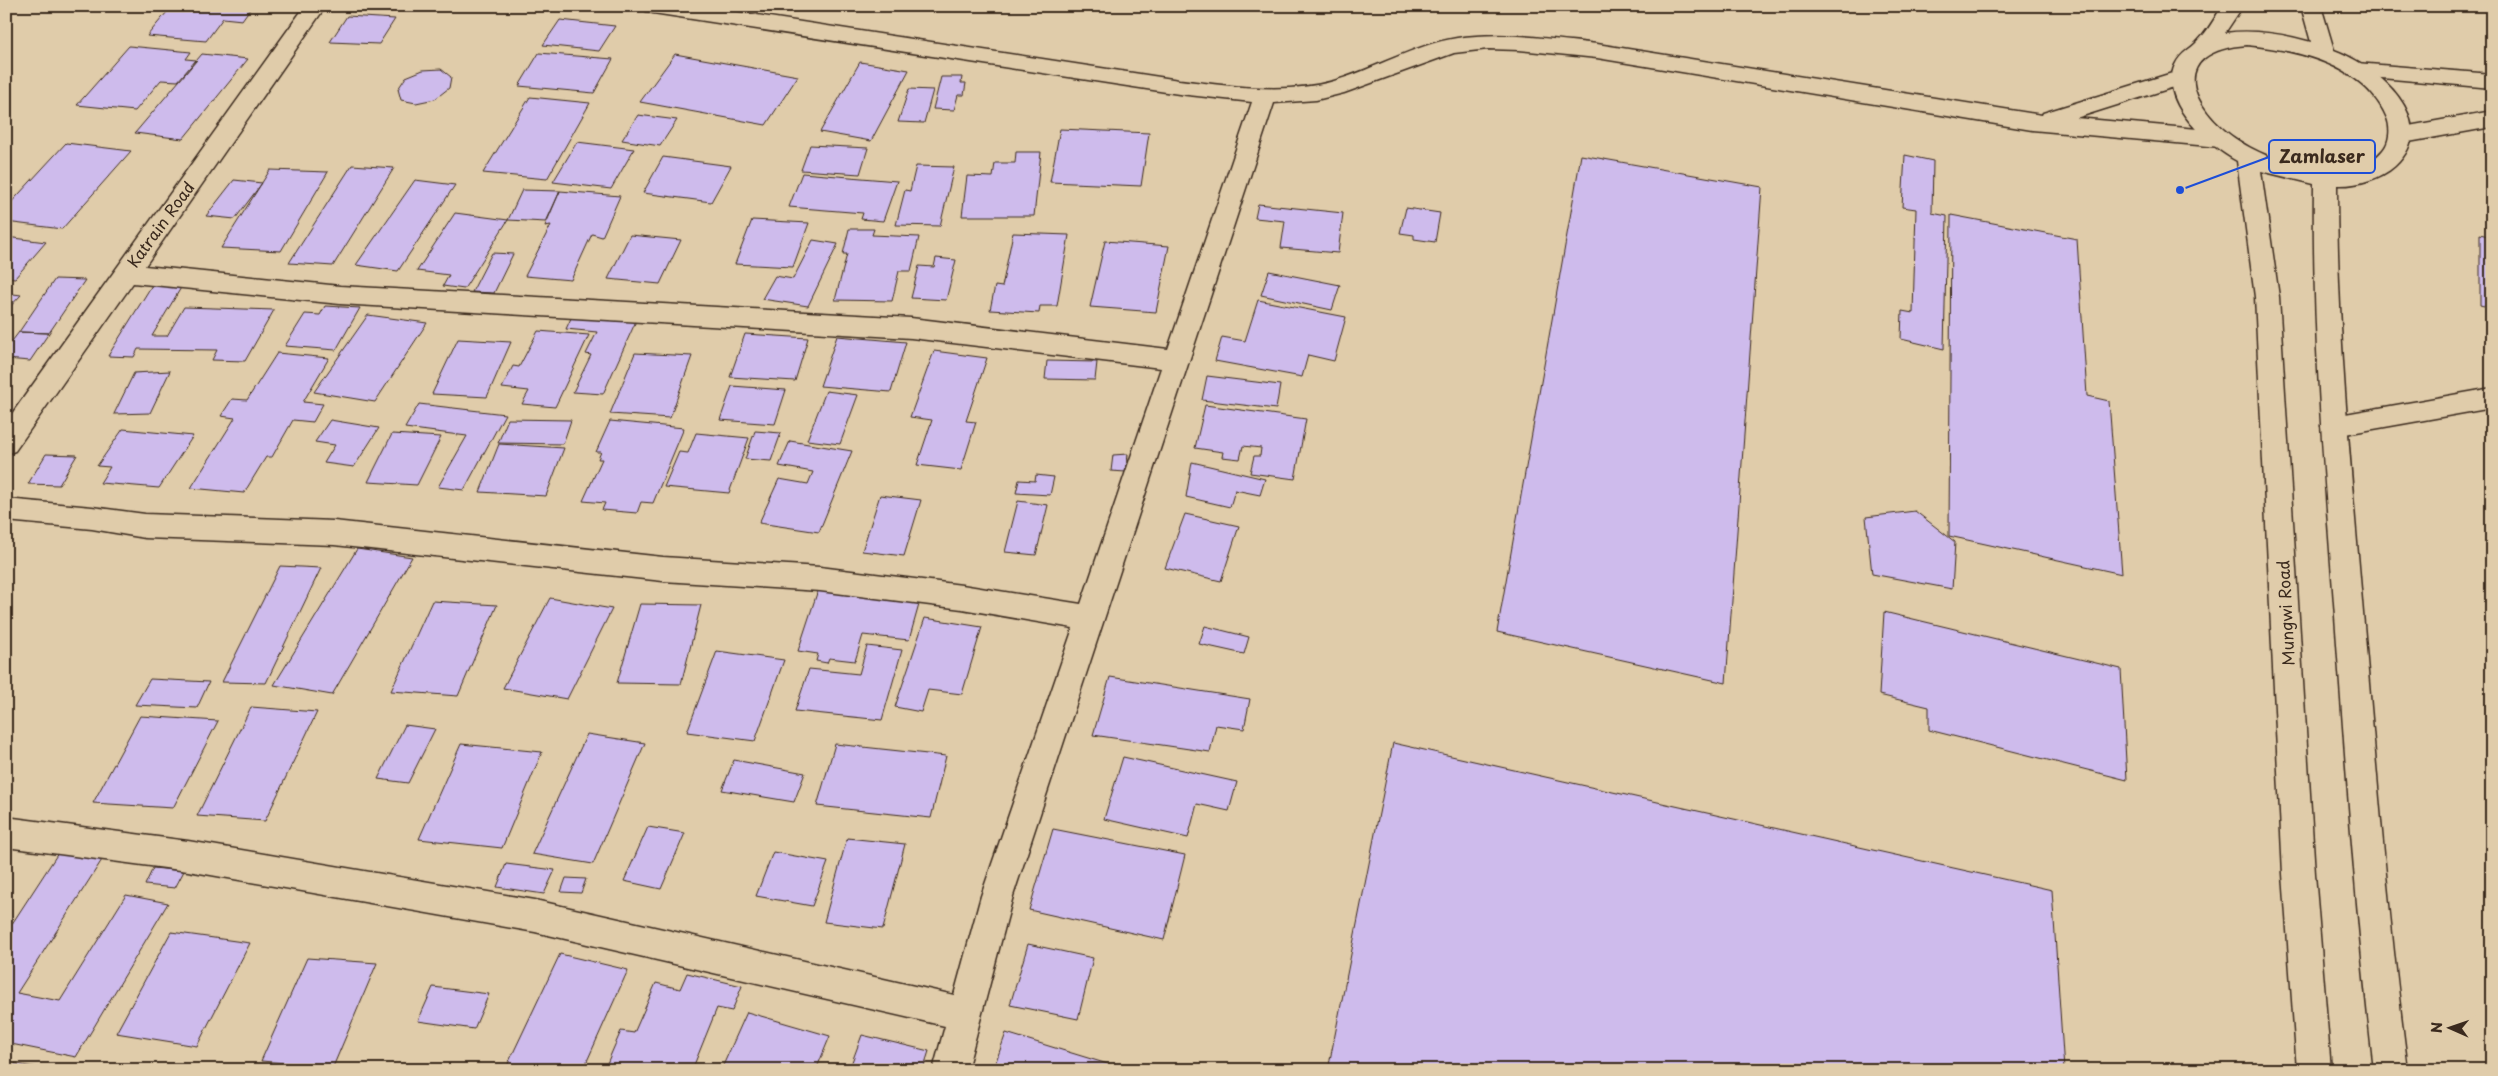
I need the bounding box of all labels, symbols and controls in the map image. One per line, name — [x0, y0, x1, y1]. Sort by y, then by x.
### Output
callout: Zamlaser — [2269, 140, 2375, 173]
text: Zamlaser — [2279, 142, 2366, 169]
street label: Katrain Road — [121, 176, 199, 272]
street label: Mungwi Road — [2270, 560, 2300, 666]
north arrow — [2426, 1004, 2476, 1054]
text: N — [2426, 1022, 2447, 1033]

